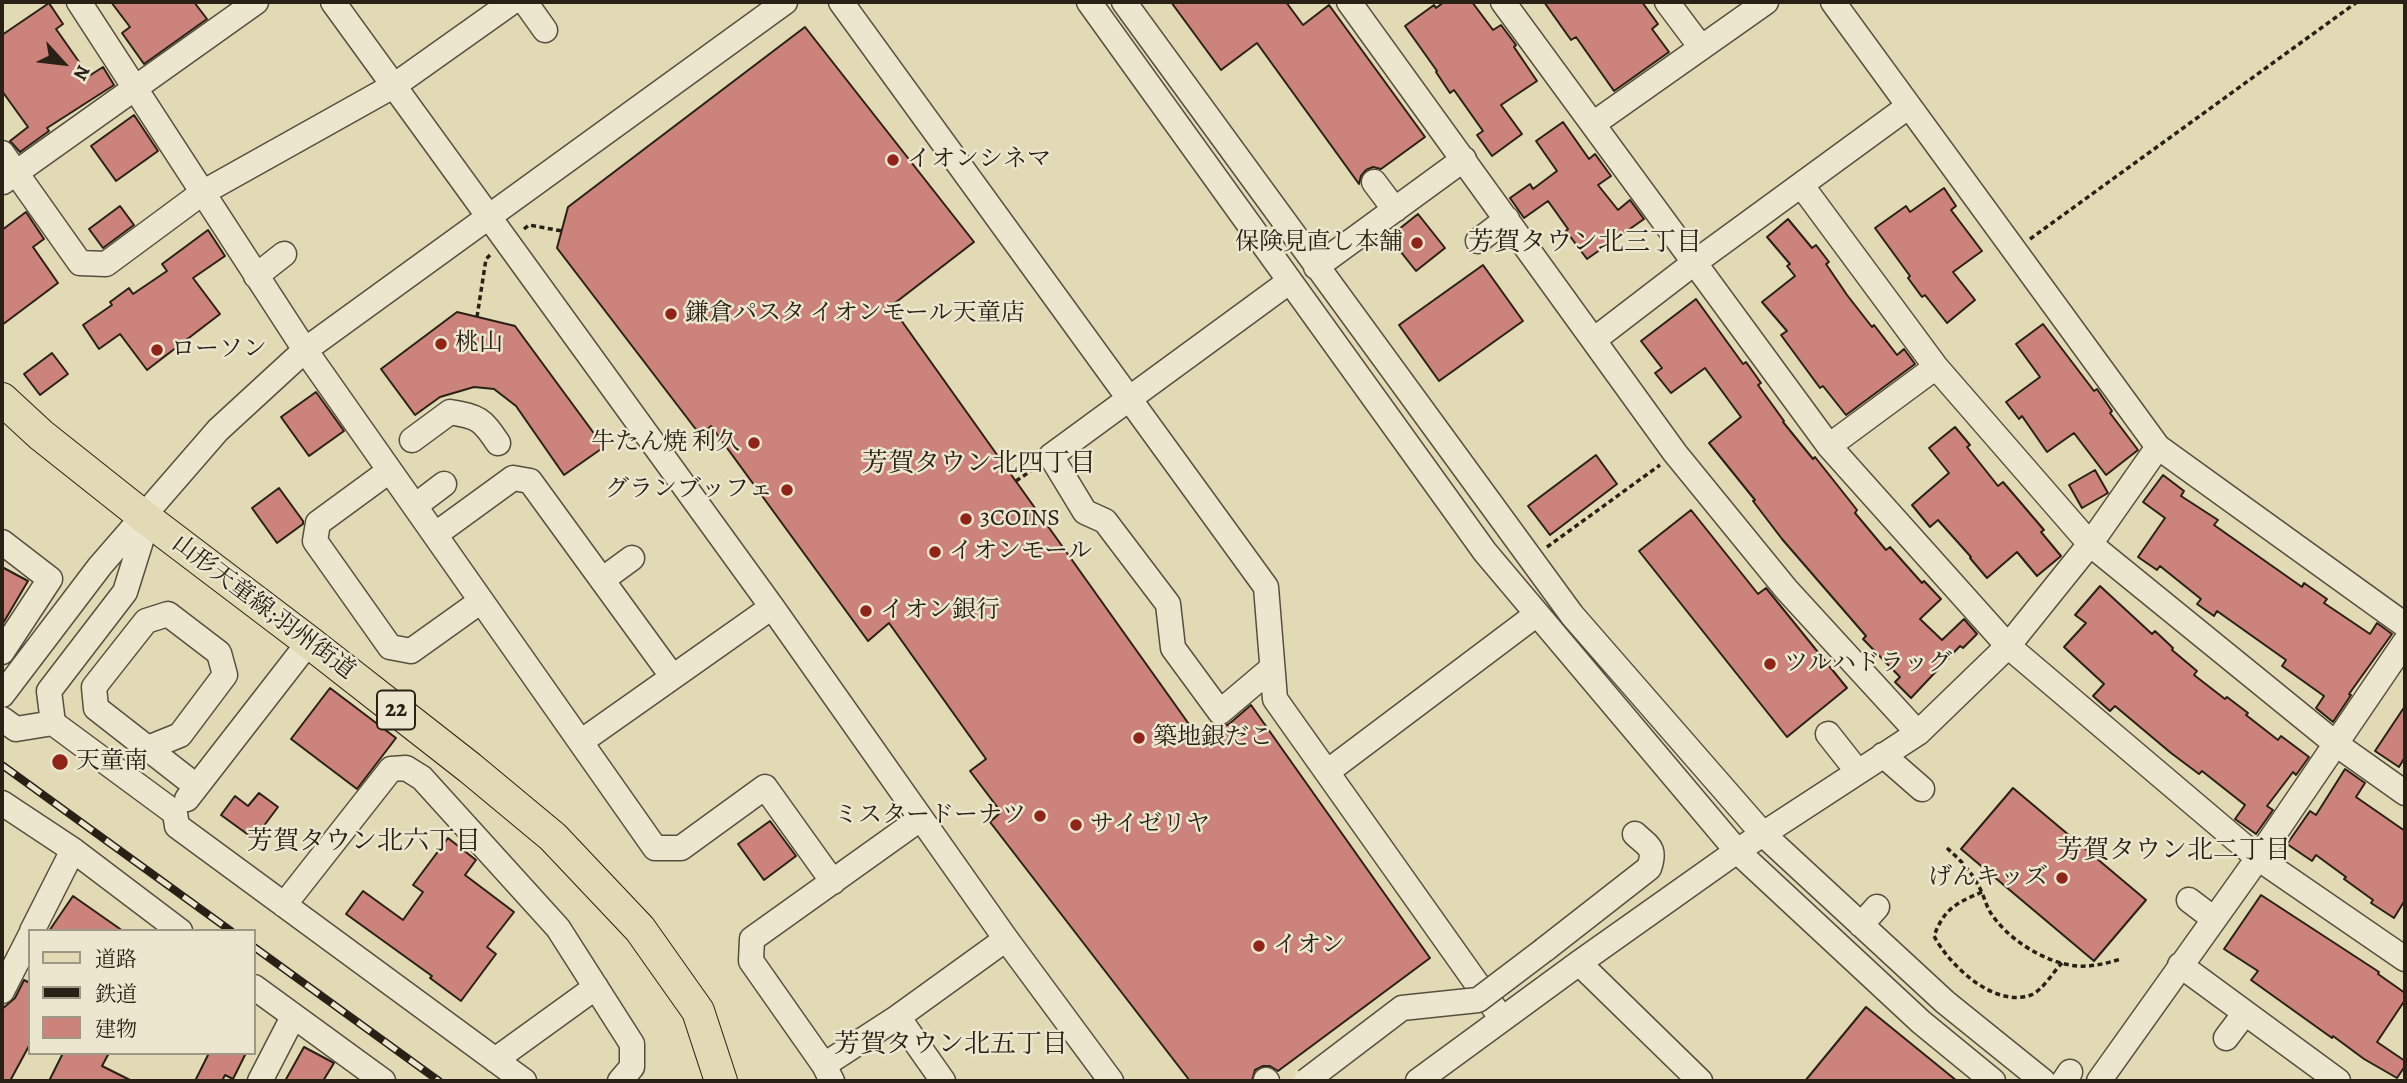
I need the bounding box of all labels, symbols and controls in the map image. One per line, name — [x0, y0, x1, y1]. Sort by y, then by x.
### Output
north arrow — [28, 28, 98, 98]
text: N — [67, 60, 96, 85]
place label: イオンシネマ — [907, 146, 1051, 174]
marker: イオンシネマ — [885, 152, 901, 168]
district label: 芳賀タウン北三丁目 — [1468, 228, 1702, 260]
place label: 保険見直し本舗 — [1235, 229, 1403, 257]
marker: 保険見直し本舗 — [1409, 235, 1425, 251]
place label: 鎌倉パスタ イオンモール天童店 — [685, 300, 1025, 328]
marker: 鎌倉パスタ イオンモール天童店 — [663, 306, 679, 322]
place label: 桃山 — [455, 330, 503, 358]
place label: ローソン — [171, 336, 267, 364]
marker: 桃山 — [433, 336, 449, 352]
marker: ローソン — [149, 342, 165, 358]
place label: 牛たん焼 利久 — [591, 429, 740, 457]
marker: 牛たん焼 利久 — [746, 435, 762, 451]
district label: 芳賀タウン北四丁目 — [862, 449, 1096, 481]
place label: グランブッフェ — [605, 476, 773, 504]
marker: グランブッフェ — [779, 482, 795, 498]
place label: 3COINS — [980, 505, 1060, 533]
marker: 3COINS — [958, 511, 974, 527]
street label: 山形天童線;羽州街道 — [166, 530, 360, 686]
place label: イオンモール — [949, 538, 1092, 566]
marker: イオンモール — [927, 544, 943, 560]
place label: イオン銀行 — [880, 597, 1000, 625]
marker: イオン銀行 — [858, 603, 874, 619]
place label: ツルハドラッグ — [1784, 650, 1952, 678]
marker: ツルハドラッグ — [1762, 656, 1778, 672]
road number: 22 — [377, 690, 415, 730]
place label: 築地銀だこ — [1153, 724, 1273, 752]
marker: 築地銀だこ — [1131, 730, 1147, 746]
place label: 天童南 — [76, 748, 148, 776]
marker: 天童南 — [50, 752, 70, 772]
place label: ミスタードーナツ — [834, 802, 1026, 830]
marker: ミスタードーナツ — [1032, 808, 1048, 824]
place label: サイゼリヤ — [1090, 811, 1210, 839]
marker: サイゼリヤ — [1068, 817, 1084, 833]
district label: 芳賀タウン北六丁目 — [247, 827, 481, 859]
district label: 芳賀タウン北二丁目 — [2057, 836, 2291, 868]
place label: げんキッズ — [1928, 864, 2048, 892]
marker: げんキッズ — [2054, 870, 2070, 886]
legend — [28, 929, 256, 1055]
place label: イオン — [1273, 932, 1345, 960]
marker: イオン — [1251, 938, 1267, 954]
text: 道路 — [95, 945, 137, 973]
text: 鉄道 — [95, 980, 137, 1008]
text: 建物 — [95, 1015, 137, 1043]
district label: 芳賀タウン北五丁目 — [834, 1030, 1068, 1062]

